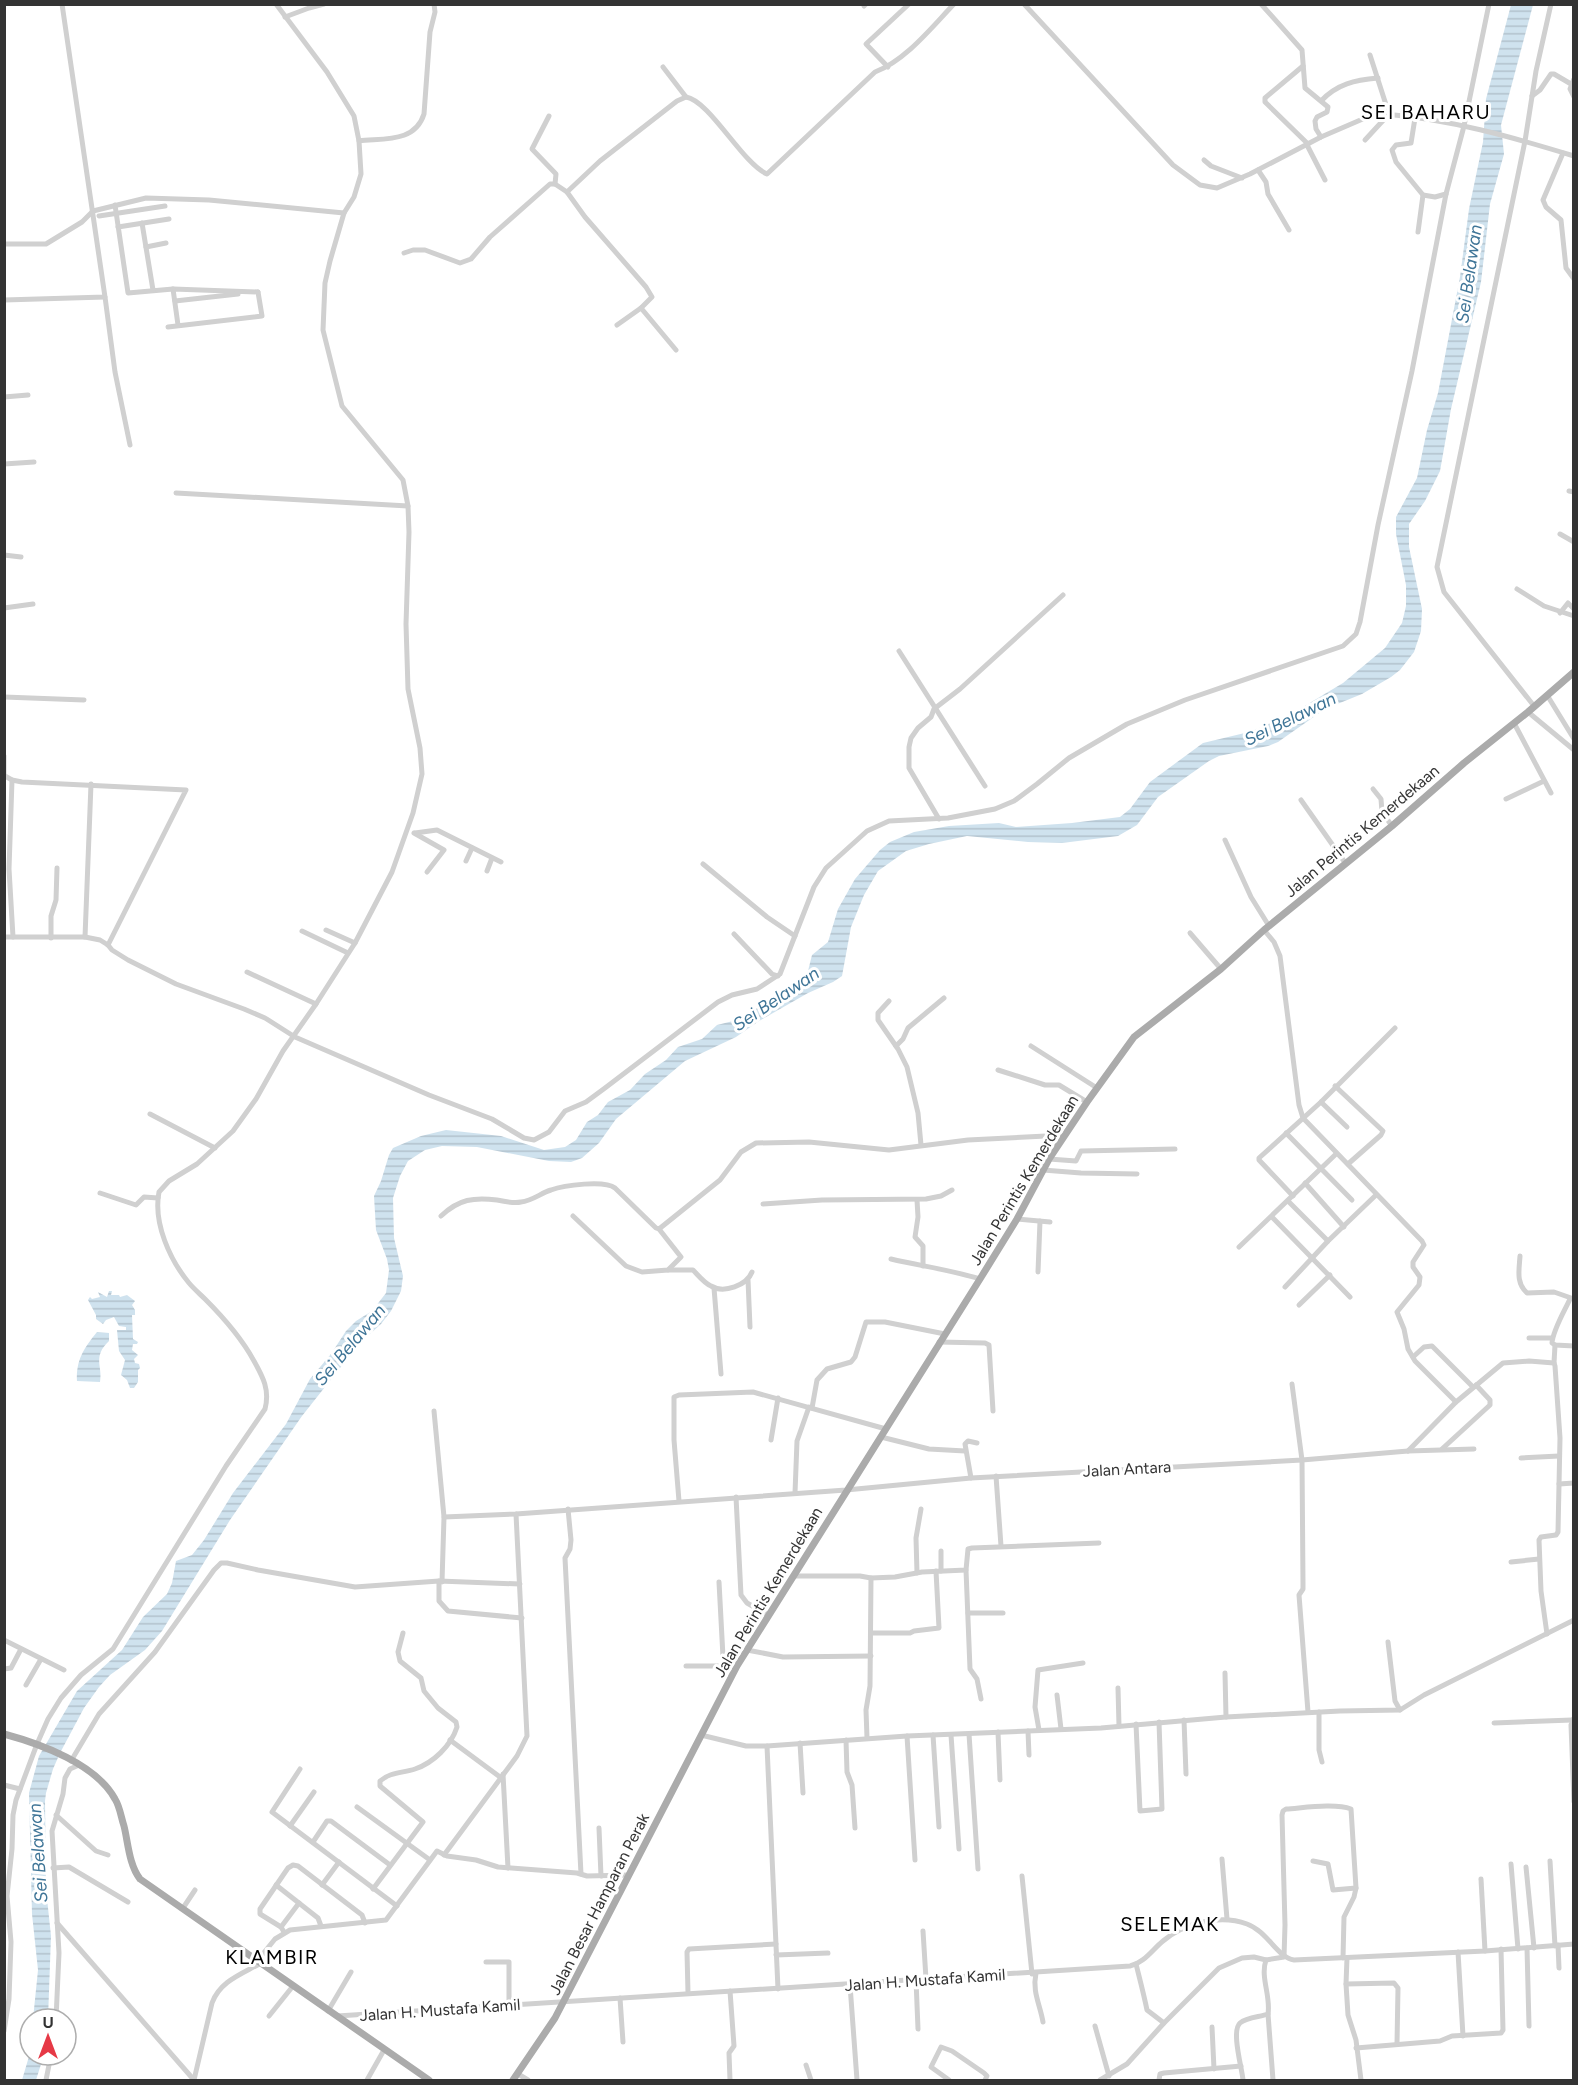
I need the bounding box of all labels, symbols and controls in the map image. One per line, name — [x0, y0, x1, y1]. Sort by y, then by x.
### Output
district label: SEI BAHARU — [1361, 100, 1491, 124]
water label: Sei Belawan — [1451, 223, 1487, 325]
water label: Sei Belawan — [1240, 687, 1340, 751]
street label: Jalan Perintis Kemerdekaan — [1281, 761, 1443, 901]
water label: Sei Belawan — [729, 962, 823, 1036]
street label: Jalan Perintis Kemerdekaan — [966, 1091, 1082, 1269]
water label: Sei Belawan — [310, 1300, 390, 1390]
street label: Jalan Antara — [1082, 1457, 1172, 1481]
street label: Jalan Perintis Kemerdekaan — [710, 1503, 826, 1681]
water label: Sei Belawan — [24, 1803, 52, 1903]
street label: Jalan Besar Hamparan Perak — [545, 1810, 653, 1998]
district label: SELEMAK — [1120, 1912, 1220, 1936]
district label: KLAMBIR — [225, 1945, 319, 1969]
street label: Jalan H. Mustafa Kamil — [844, 1965, 1006, 1995]
street label: Jalan H. Mustafa Kamil — [359, 1995, 521, 2025]
north arrow — [18, 2007, 78, 2067]
text: U — [42, 2013, 54, 2032]

